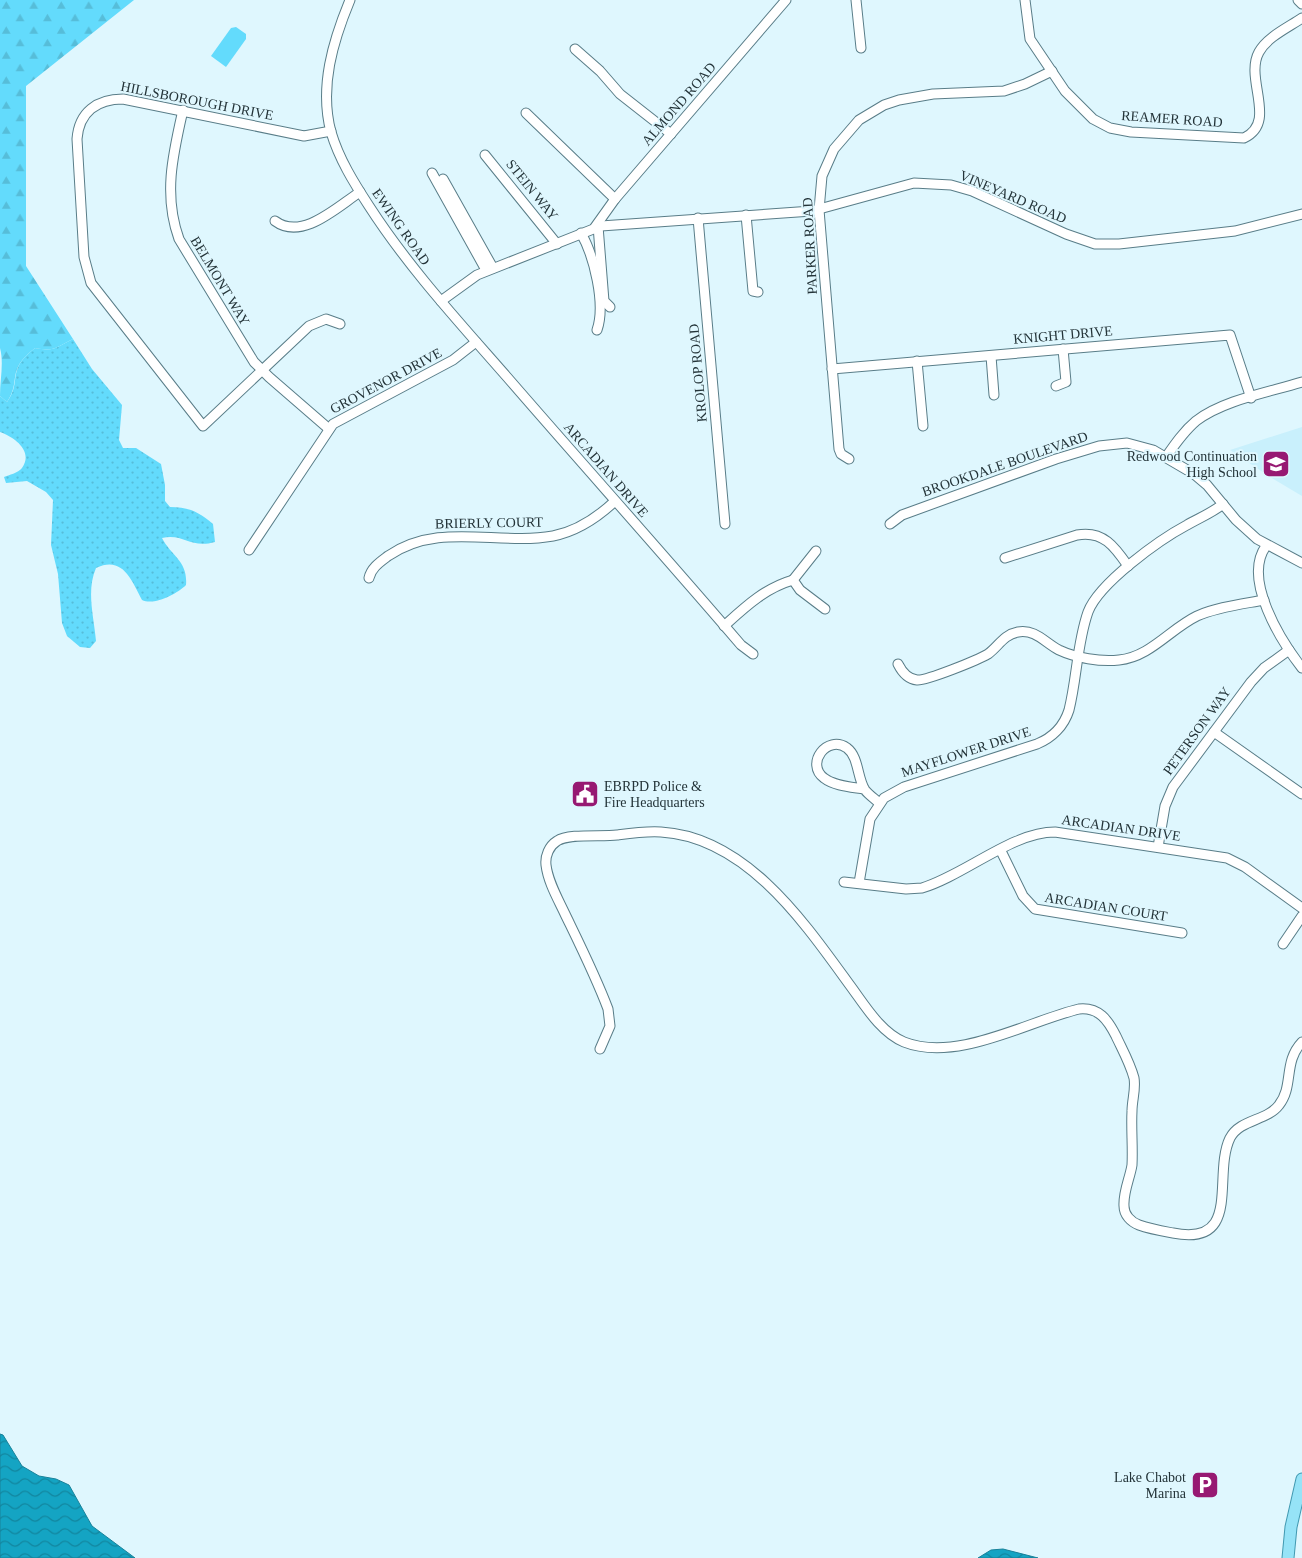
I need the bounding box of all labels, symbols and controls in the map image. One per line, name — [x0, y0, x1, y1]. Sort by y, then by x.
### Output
street label: ALMOND ROAD — [639, 60, 719, 148]
street label: HILLSBOROUGH DRIVE — [119, 79, 275, 123]
street label: REAMER ROAD — [1121, 108, 1223, 130]
street label: STEIN WAY — [503, 157, 561, 223]
street label: VINEYARD ROAD — [957, 168, 1069, 226]
street label: EWING ROAD — [369, 186, 433, 268]
street label: PARKER ROAD — [800, 197, 820, 295]
street label: BELMONT WAY — [187, 234, 253, 328]
street label: KROLOP ROAD — [686, 323, 710, 423]
street label: KNIGHT DRIVE — [1013, 323, 1113, 347]
street label: GROVENOR DRIVE — [328, 345, 444, 417]
street label: ARCADIAN DRIVE — [561, 420, 651, 520]
street label: BROOKDALE BOULEVARD — [920, 429, 1090, 499]
place label: Redwood Continuation High School — [1127, 449, 1257, 480]
school or university icon: Redwood Continuation High School — [1261, 449, 1291, 479]
street label: BRIERLY COURT — [435, 515, 544, 531]
street label: PETERSON WAY — [1160, 684, 1234, 778]
street label: MAYFLOWER DRIVE — [899, 724, 1033, 780]
public building icon: EBRPD Police & Fire Headquarters — [570, 779, 600, 809]
place label: EBRPD Police & Fire Headquarters — [604, 779, 705, 810]
street label: ARCADIAN DRIVE — [1060, 812, 1182, 844]
street label: ARCADIAN COURT — [1044, 890, 1169, 924]
place label: Lake Chabot Marina — [1114, 1470, 1187, 1501]
parking icon: Lake Chabot Marina — [1190, 1470, 1220, 1500]

